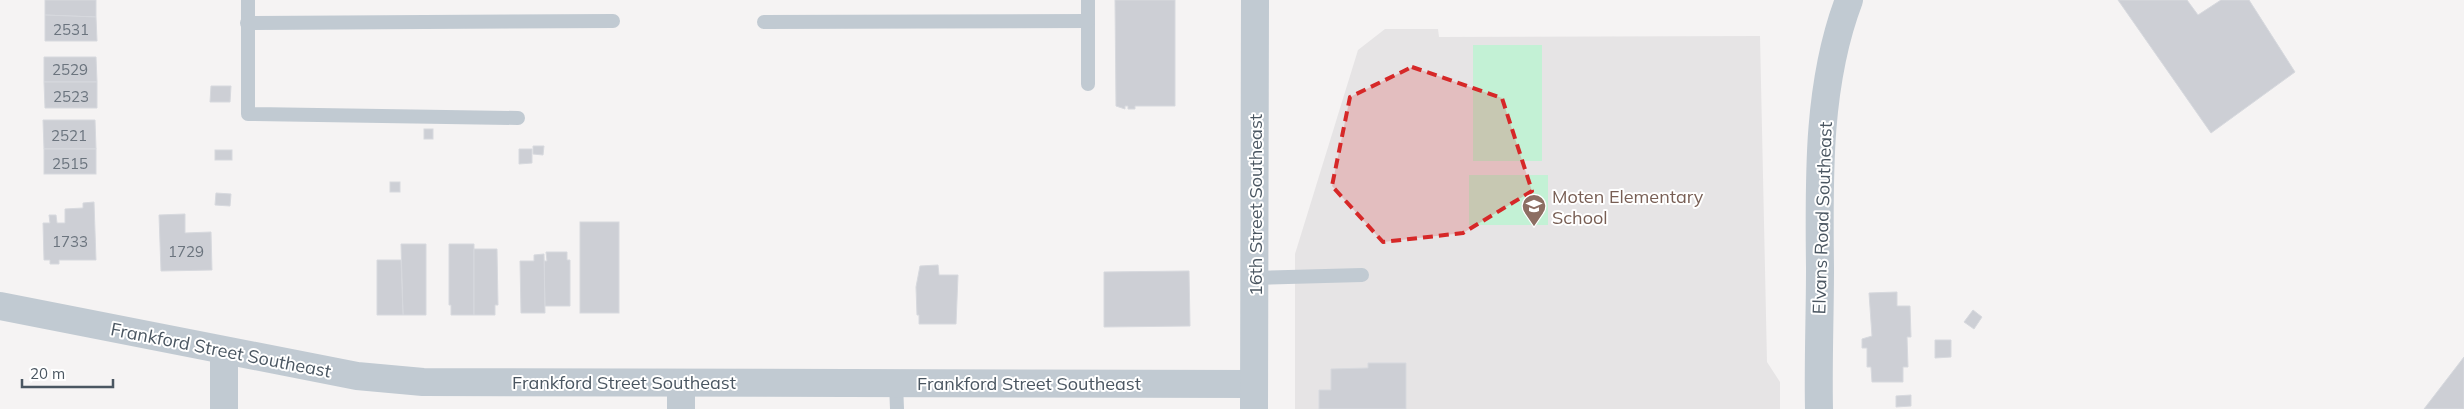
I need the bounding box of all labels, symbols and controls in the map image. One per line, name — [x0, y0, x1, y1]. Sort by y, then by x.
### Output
house number: 2531 — [53, 20, 89, 39]
house number: 2529 — [52, 60, 88, 79]
house number: 2523 — [53, 87, 89, 106]
street label: 16th Street Southeast — [1244, 114, 1267, 296]
street label: Elvans Road Southeast — [1807, 121, 1837, 315]
house number: 2521 — [51, 126, 87, 145]
house number: 2515 — [52, 154, 88, 173]
place label: Moten Elementary School — [1552, 185, 1704, 229]
school or university icon: Moten Elementary School — [1521, 193, 1547, 227]
house number: 1733 — [52, 232, 88, 251]
house number: 1729 — [168, 242, 204, 261]
street label: Frankford Street Southeast — [109, 317, 333, 383]
scale bar — [22, 356, 114, 388]
text: 20 m — [30, 364, 65, 383]
street label: Frankford Street Southeast — [512, 371, 736, 394]
street label: Frankford Street Southeast — [917, 372, 1141, 395]

